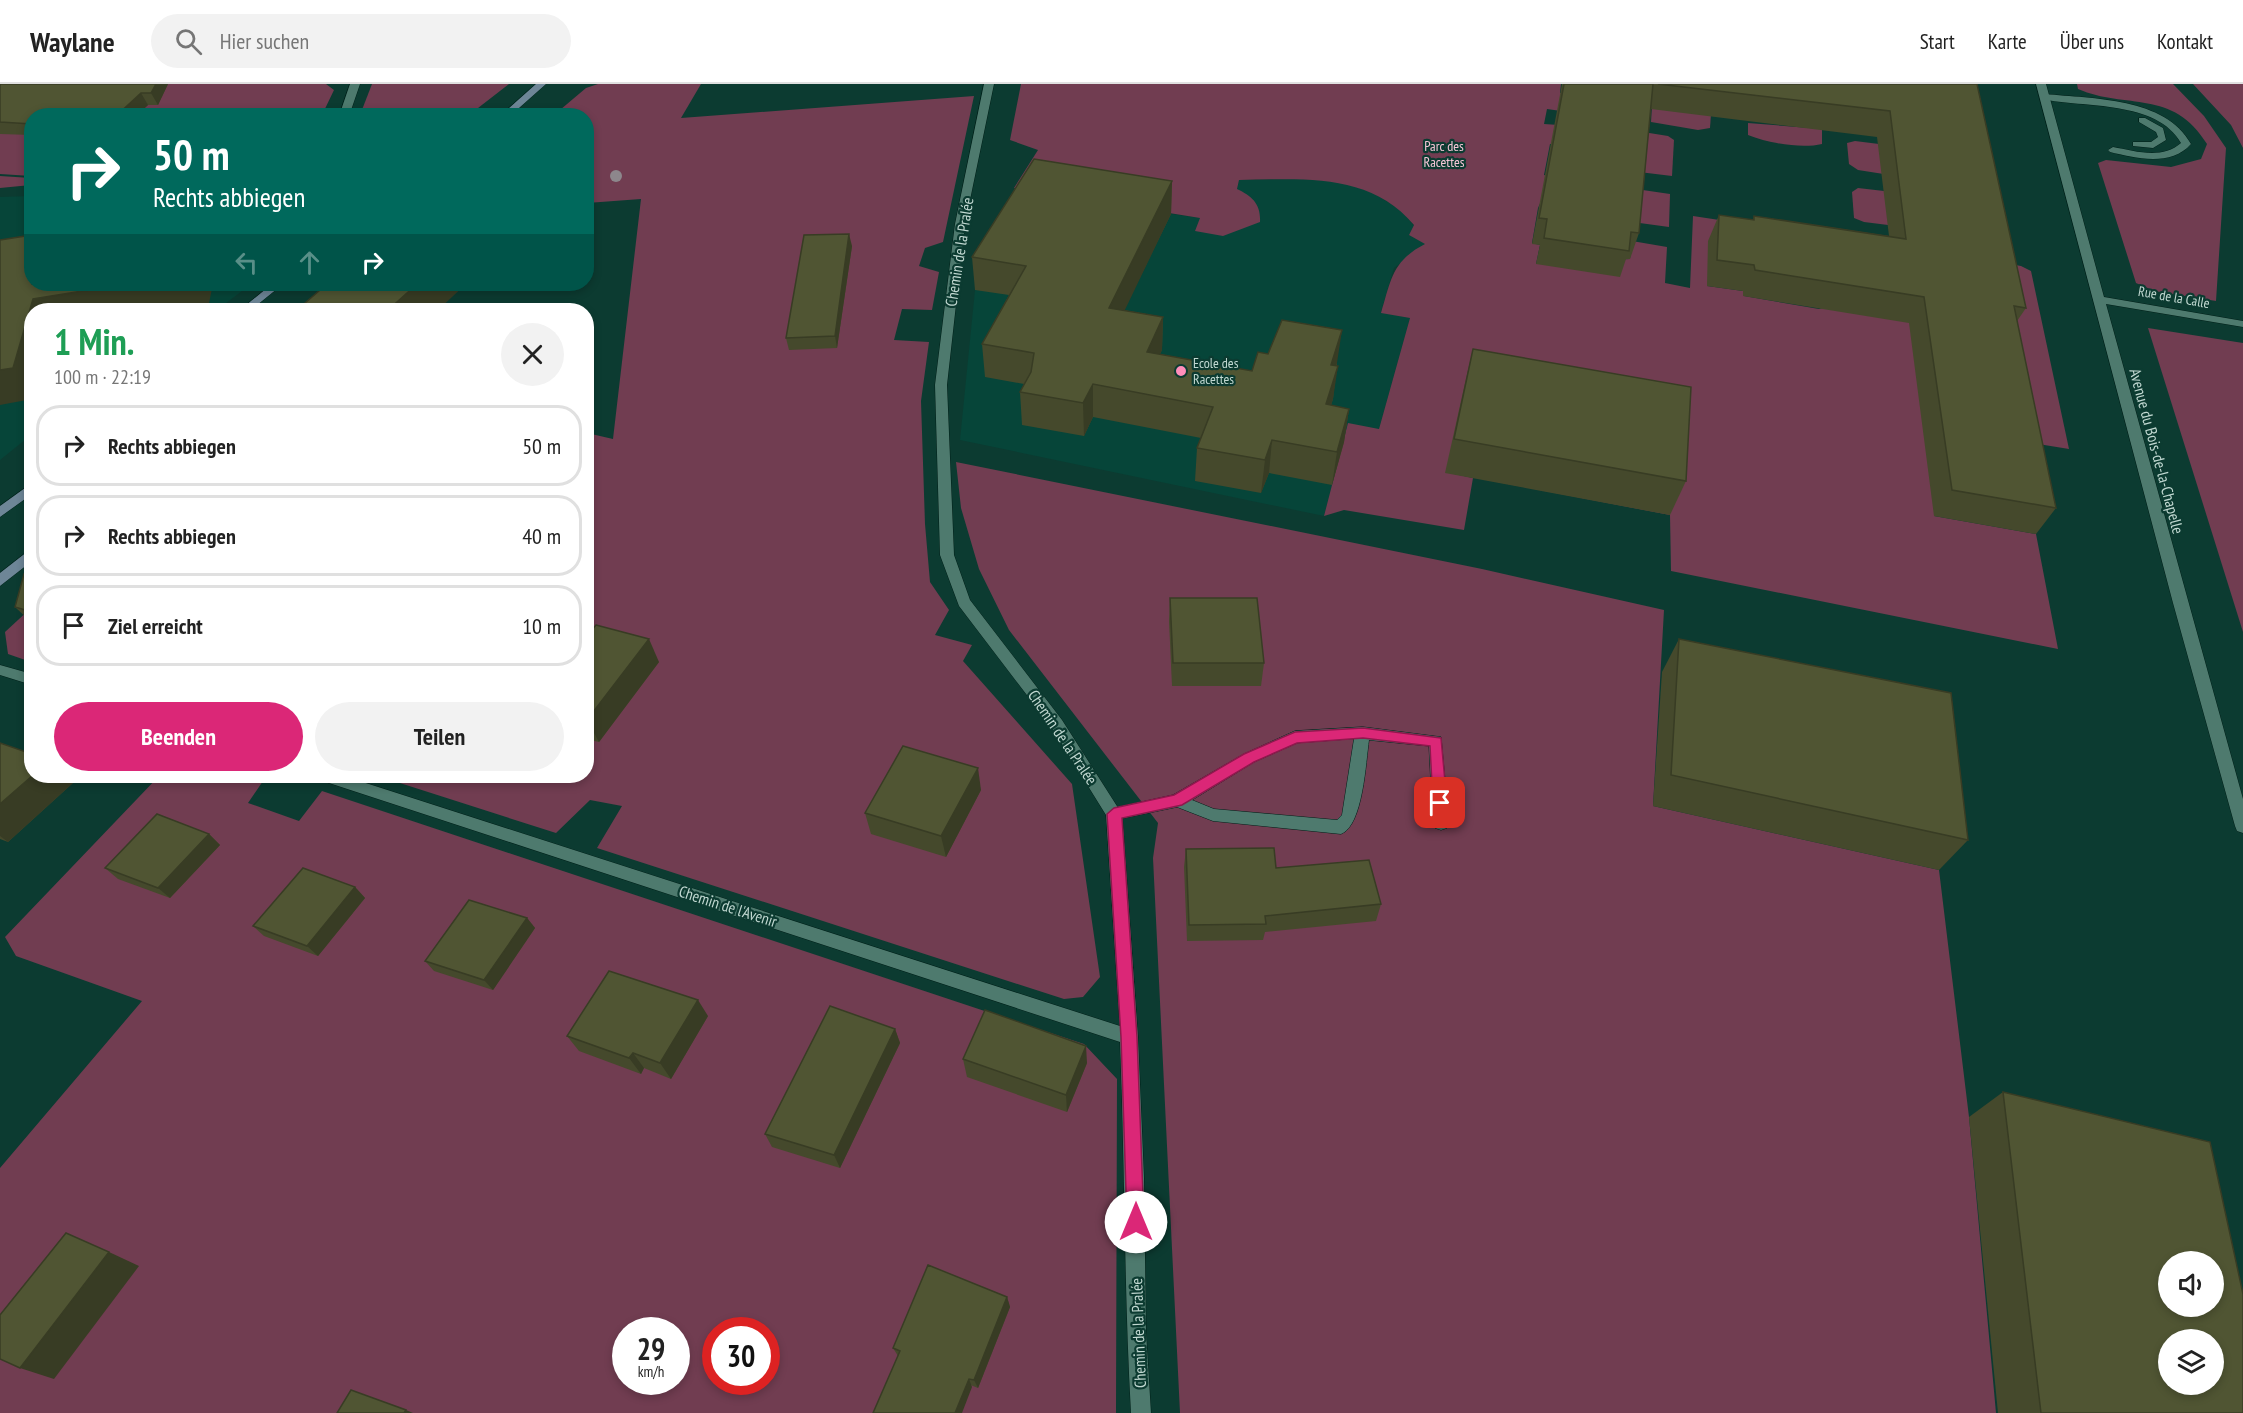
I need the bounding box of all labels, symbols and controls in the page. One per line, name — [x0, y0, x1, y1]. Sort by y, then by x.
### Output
search box — [151, 14, 571, 68]
text: Waylane — [30, 23, 115, 60]
icon: search — [172, 25, 205, 58]
text: Hier suchen — [220, 27, 309, 55]
text: Start — [1920, 28, 1955, 55]
text: Karte — [1988, 28, 2027, 55]
text: Über uns — [2060, 28, 2124, 55]
text: Kontakt — [2157, 28, 2213, 55]
text: 50 m — [153, 127, 230, 182]
icon: right — [54, 132, 132, 210]
park label: Parc des Racettes — [1424, 137, 1465, 171]
text: Rechts abbiegen — [153, 180, 305, 214]
street label: Chemin de la Pralée — [941, 196, 977, 308]
icon: left — [230, 246, 263, 279]
icon: ahead — [293, 246, 326, 279]
icon: right — [356, 246, 389, 279]
street label: Rue de la Calle — [2137, 282, 2211, 312]
text: 1 Min. — [54, 318, 134, 365]
button: close — [501, 323, 564, 386]
place label: Ecole des Racettes — [1193, 354, 1239, 388]
text: 100 m · 22:19 — [54, 364, 151, 390]
marker: Ecole des Racettes — [1174, 364, 1188, 378]
street label: Avenue du Bois-de-la-Chapelle — [2125, 366, 2189, 536]
icon: right — [57, 429, 90, 462]
text: Rechts abbiegen — [108, 432, 236, 460]
text: 50 m — [522, 432, 561, 460]
icon: right — [57, 519, 90, 552]
text: Rechts abbiegen — [108, 522, 236, 550]
text: 40 m — [522, 522, 561, 550]
icon: arrive — [57, 609, 90, 642]
text: Ziel erreicht — [108, 612, 203, 640]
text: 10 m — [522, 612, 561, 640]
street label: Chemin de la Pralée — [1024, 686, 1102, 788]
button: Beenden — [54, 702, 303, 771]
button: Teilen — [315, 702, 564, 771]
pin — [1414, 777, 1465, 828]
icon: arrive — [1423, 786, 1456, 819]
street label: Chemin de l'Avenir — [676, 881, 780, 931]
position arrow — [1104, 1190, 1168, 1254]
map controls — [2158, 1251, 2224, 1395]
button: sound — [2158, 1251, 2224, 1317]
street label: Chemin de la Pralée — [1126, 1278, 1150, 1388]
speed limit sign: 30 — [702, 1317, 780, 1395]
text: 29 — [637, 1329, 665, 1368]
button: layers — [2158, 1329, 2224, 1395]
text: km/h — [638, 1362, 664, 1381]

